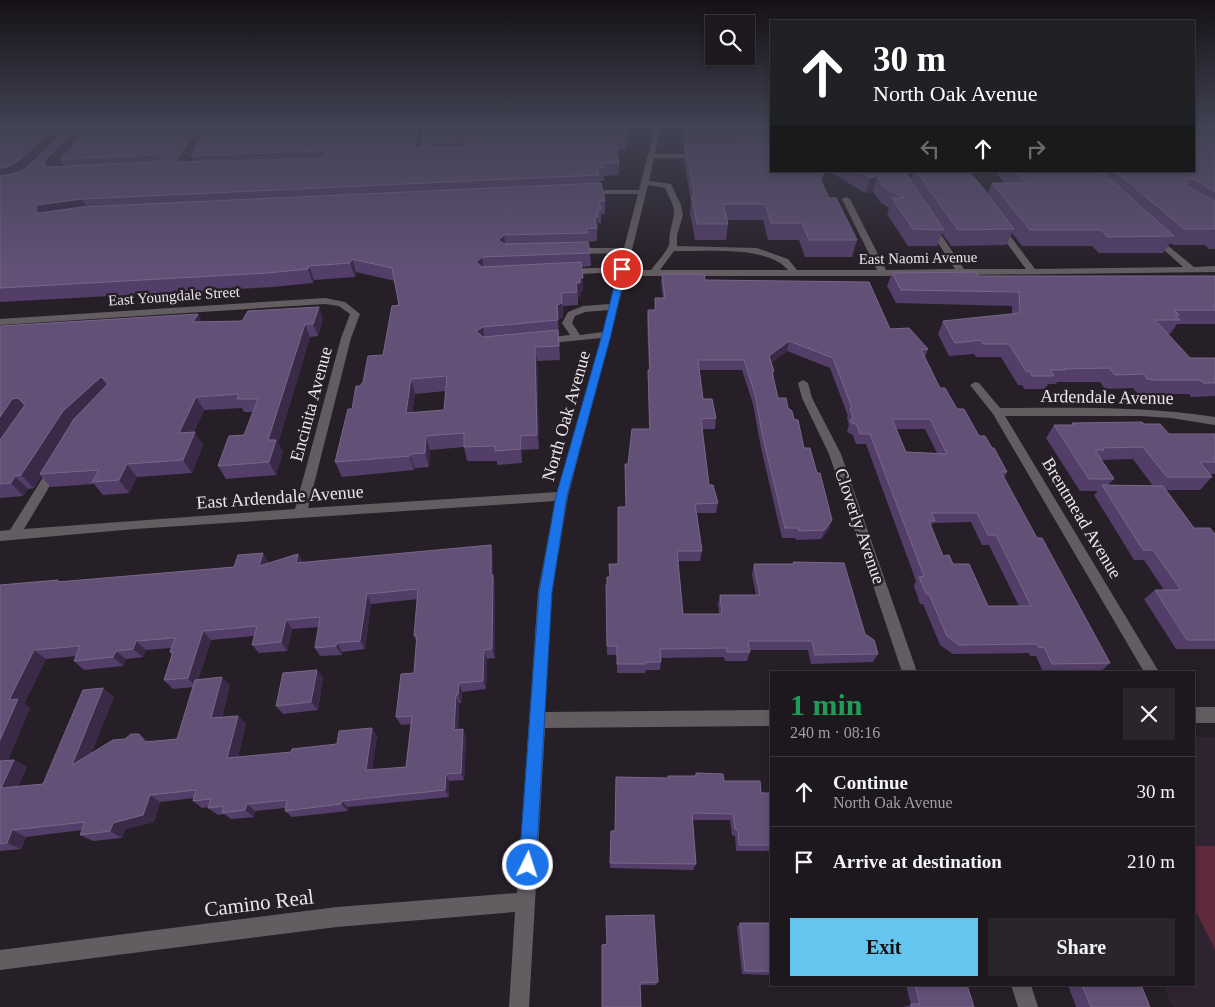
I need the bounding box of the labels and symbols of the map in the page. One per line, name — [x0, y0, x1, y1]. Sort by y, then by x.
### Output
pin — [601, 248, 643, 290]
street label: East Naomi Avenue — [858, 249, 978, 267]
street label: East Youngdale Street — [108, 283, 241, 309]
street label: Encinita Avenue — [286, 344, 336, 464]
street label: North Oak Avenue — [538, 349, 594, 483]
street label: Ardendale Avenue — [1040, 386, 1174, 408]
street label: Brentmead Avenue — [1038, 454, 1126, 582]
street label: Cloverly Avenue — [831, 465, 889, 587]
street label: East Ardendale Avenue — [196, 481, 364, 513]
position arrow — [501, 838, 553, 890]
street label: Camino Real — [203, 884, 315, 922]

